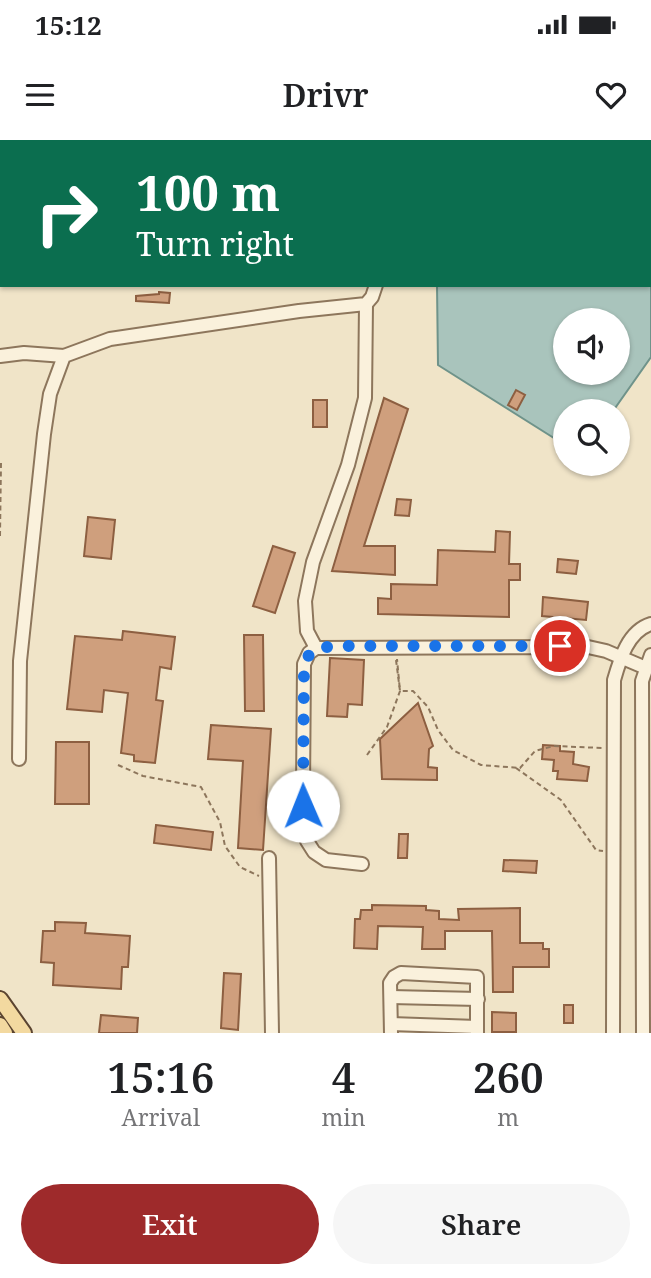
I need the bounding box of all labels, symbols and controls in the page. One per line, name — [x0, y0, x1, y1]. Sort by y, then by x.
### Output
text: 15:12 — [35, 7, 102, 43]
text: Drivr — [282, 73, 369, 116]
icon: menu — [21, 76, 59, 114]
icon: heart — [592, 76, 630, 114]
text: 100 m — [136, 159, 280, 225]
icon: right — [21, 168, 112, 259]
text: Turn right — [136, 222, 294, 265]
map controls — [553, 308, 630, 476]
button: sound — [553, 308, 630, 385]
button: search — [553, 399, 630, 476]
pin — [530, 616, 590, 676]
icon: arrive — [541, 627, 579, 665]
position arrow — [266, 769, 340, 843]
text: 15:16 — [107, 1048, 214, 1105]
text: 4 — [332, 1048, 355, 1105]
text: 260 — [473, 1048, 544, 1105]
text: Arrival — [121, 1101, 200, 1133]
text: min — [322, 1101, 366, 1133]
text: m — [497, 1101, 519, 1133]
button: Exit — [21, 1184, 319, 1264]
button: Share — [333, 1184, 630, 1264]

